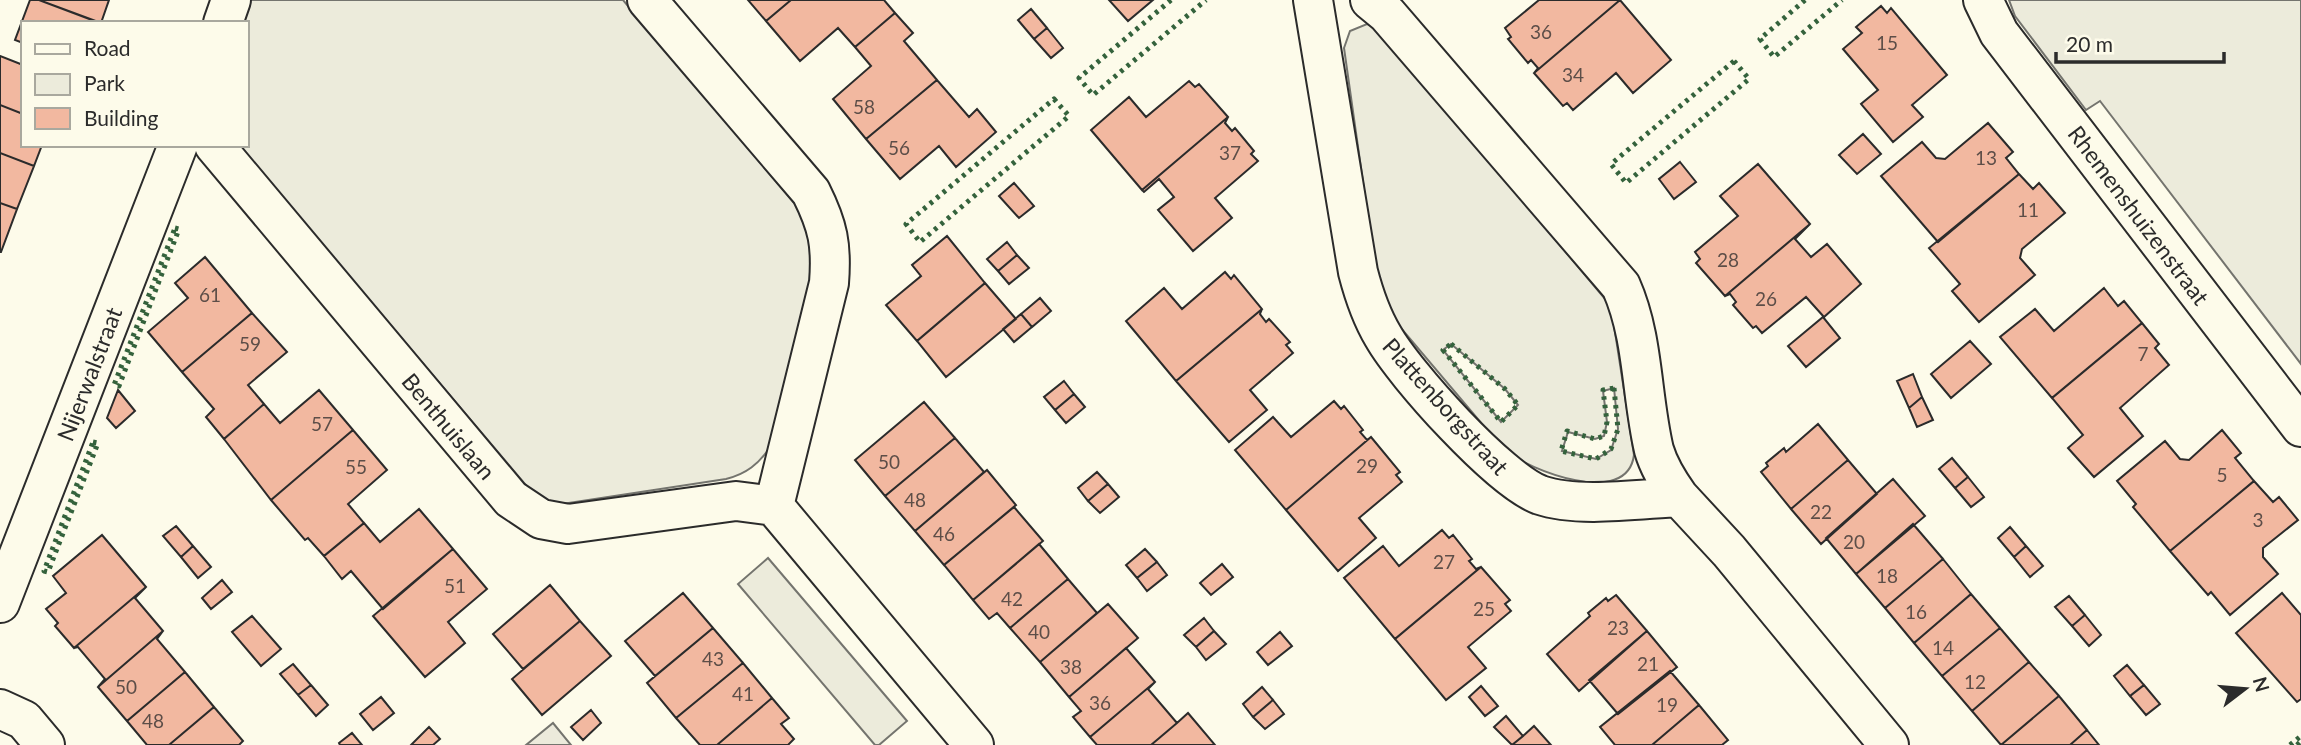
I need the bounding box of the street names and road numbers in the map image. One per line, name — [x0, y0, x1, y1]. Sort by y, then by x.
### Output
street label: Rhemenshuizenstraat — [2063, 120, 2216, 311]
street label: Nijerwalstraat — [51, 302, 128, 445]
street label: Plattenborgstraat — [1377, 332, 1515, 481]
street label: Benthuislaan — [396, 367, 502, 485]

